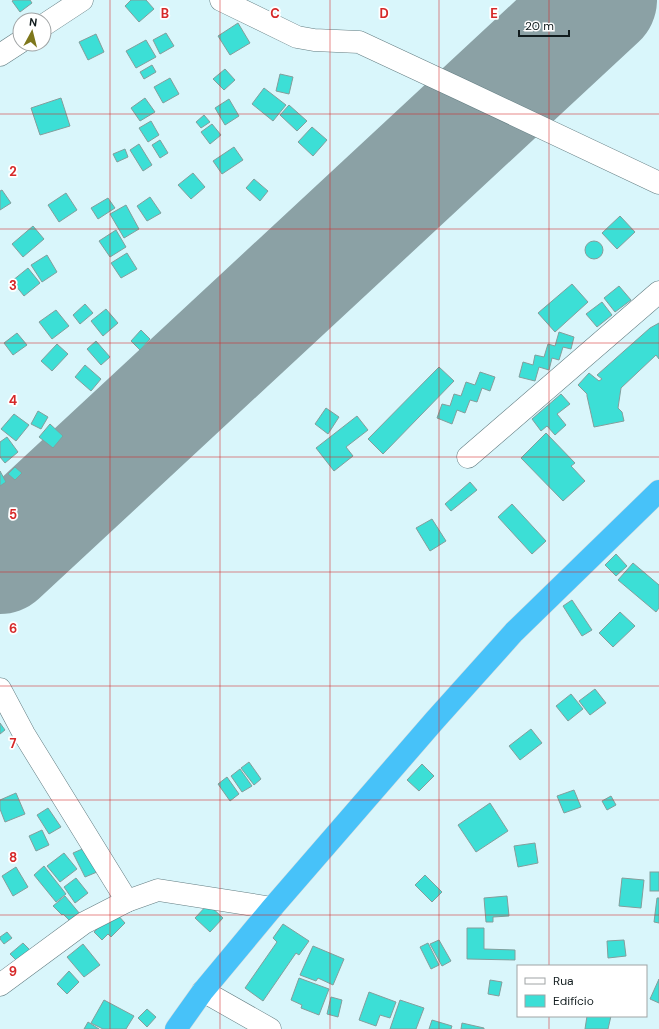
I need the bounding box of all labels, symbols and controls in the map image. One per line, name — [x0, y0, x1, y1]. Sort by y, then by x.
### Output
text: B — [161, 5, 169, 22]
text: C — [270, 5, 280, 22]
text: D — [379, 5, 389, 22]
text: E — [490, 5, 498, 22]
north arrow — [12, 12, 52, 52]
scale bar — [519, 12, 569, 38]
text: N — [28, 15, 38, 30]
text: 20 m — [525, 18, 554, 34]
text: 2 — [9, 163, 17, 180]
text: 3 — [9, 277, 17, 294]
text: 4 — [9, 392, 17, 409]
text: 5 — [9, 506, 17, 523]
text: 6 — [9, 620, 17, 637]
text: 7 — [10, 735, 17, 752]
text: 8 — [9, 849, 17, 866]
text: 9 — [9, 963, 17, 980]
legend — [517, 965, 647, 1017]
text: Rua — [553, 973, 574, 989]
text: Edifício — [553, 993, 594, 1009]

